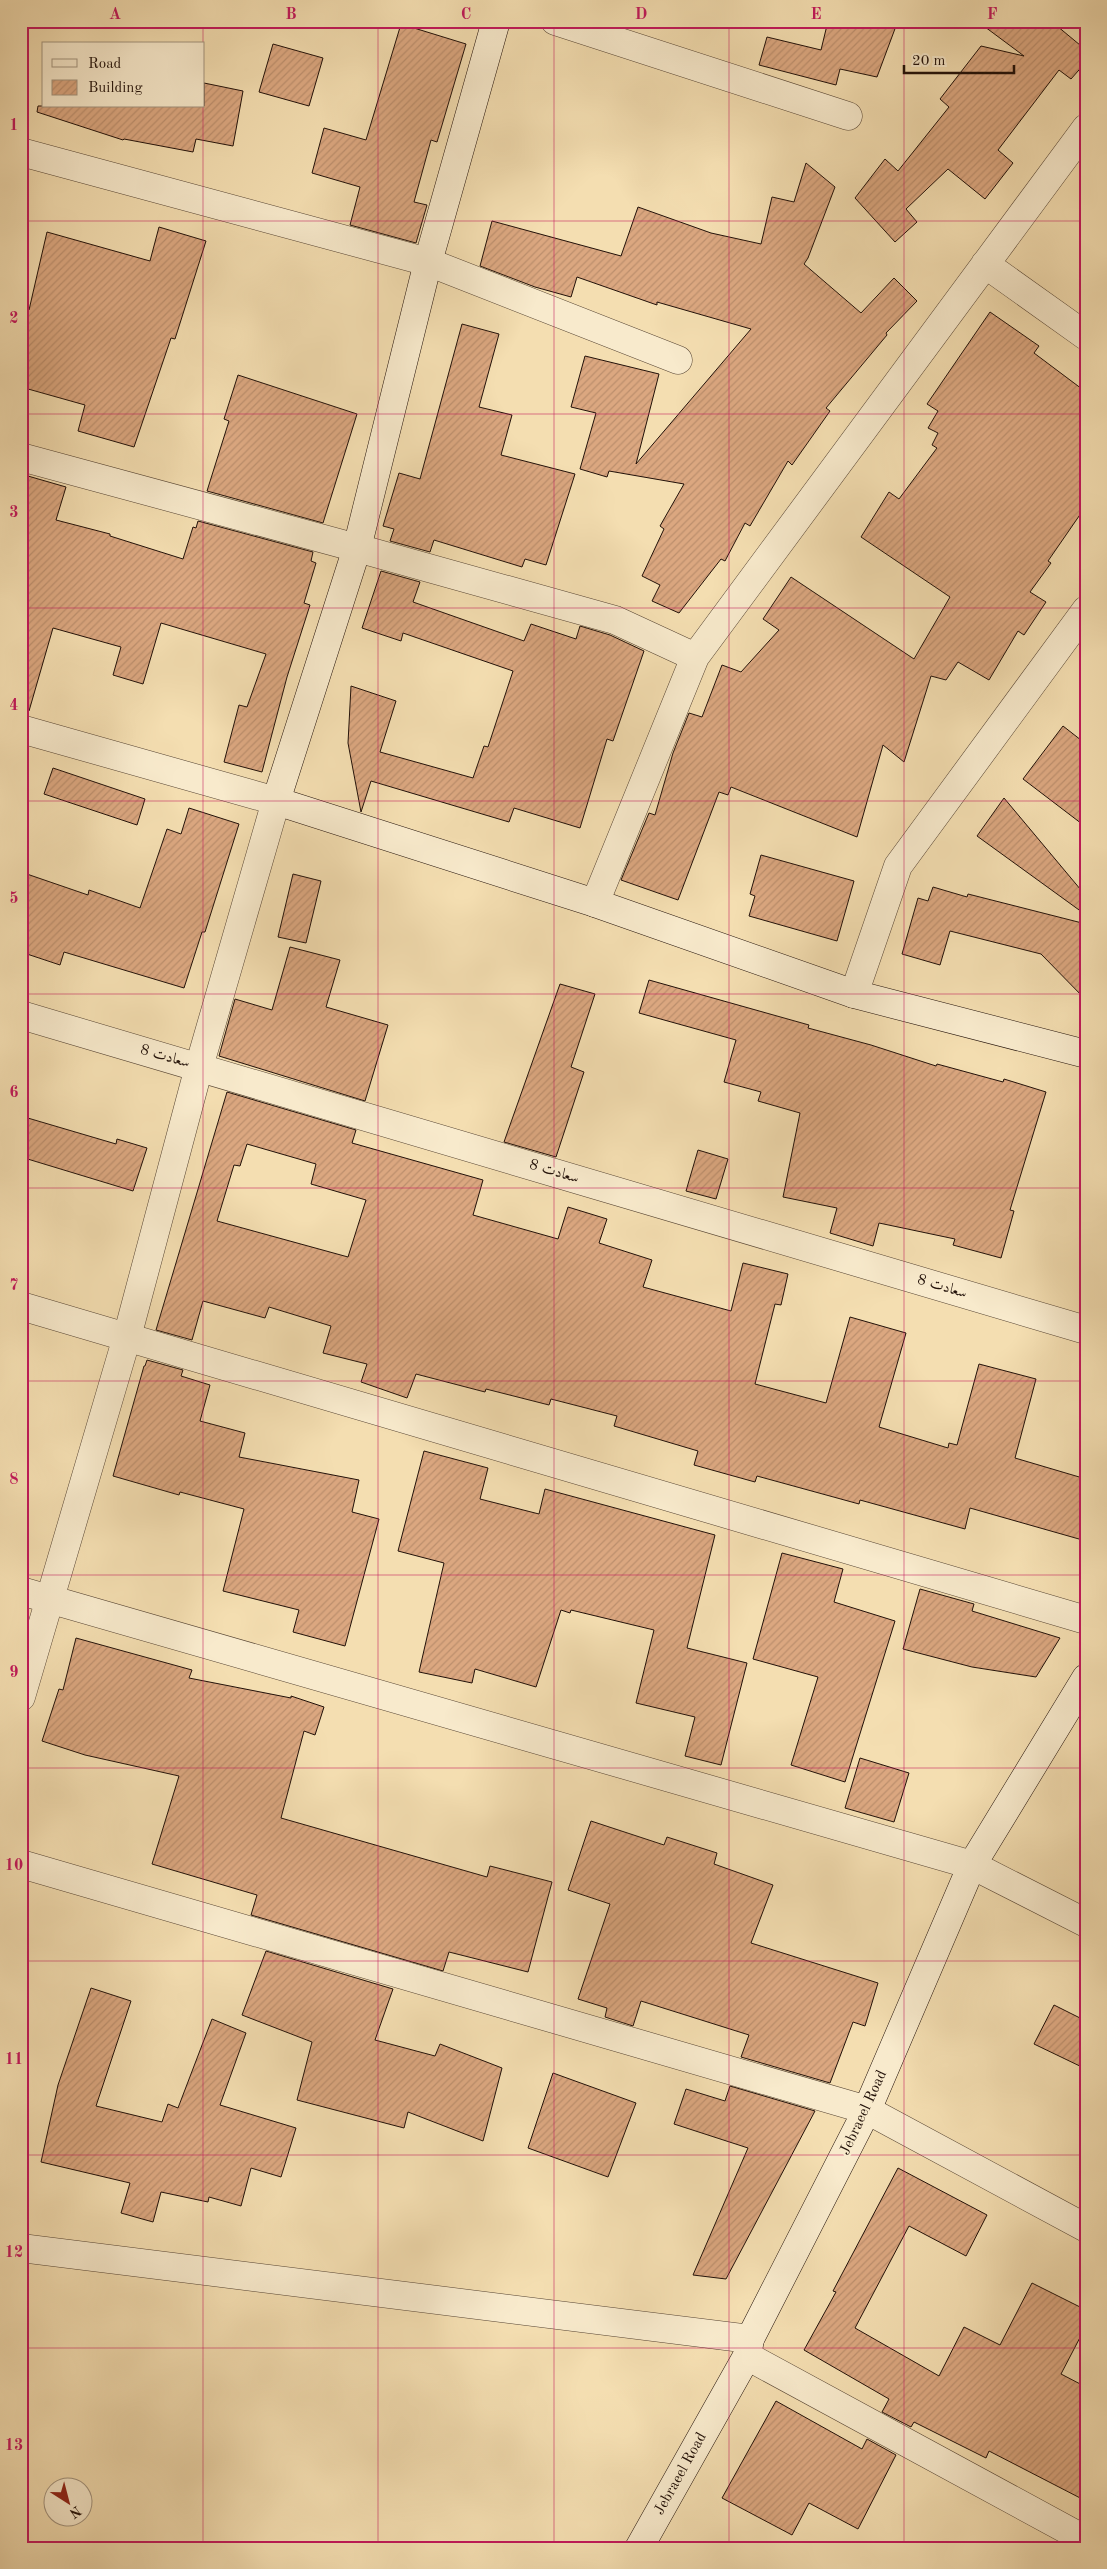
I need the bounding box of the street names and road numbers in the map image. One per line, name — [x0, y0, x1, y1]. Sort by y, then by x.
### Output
street label: سعادت 8 — [138, 1043, 192, 1071]
street label: سعادت 8 — [527, 1157, 581, 1187]
street label: سعادت 8 — [915, 1272, 969, 1302]
street label: Jebraeel Road — [838, 2068, 890, 2158]
street label: Jebraeel Road — [652, 2430, 710, 2518]

